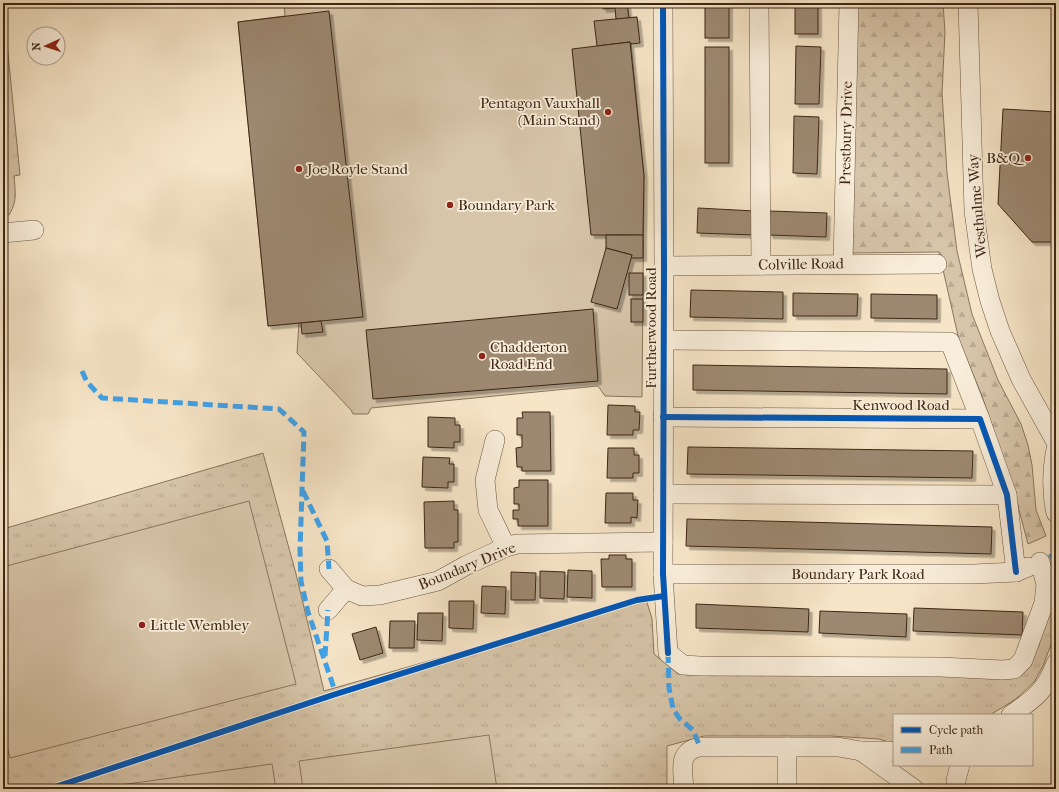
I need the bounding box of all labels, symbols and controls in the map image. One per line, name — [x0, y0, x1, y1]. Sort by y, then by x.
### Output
north arrow — [26, 26, 66, 66]
text: N — [30, 41, 43, 51]
street label: Prestbury Drive — [836, 80, 856, 185]
place label: Pentagon Vauxhall (Main Stand) — [480, 94, 600, 129]
marker: Pentagon Vauxhall (Main Stand) — [603, 107, 613, 117]
place label: B&Q — [986, 149, 1025, 167]
street label: Westhulme Way — [963, 152, 991, 260]
marker: B&Q — [1023, 153, 1033, 163]
place label: Joe Royle Stand — [306, 160, 409, 178]
marker: Joe Royle Stand — [294, 164, 304, 174]
place label: Boundary Park — [458, 196, 555, 214]
marker: Boundary Park — [445, 200, 455, 210]
street label: Colville Road — [758, 254, 845, 274]
street label: Furtherwood Road — [642, 266, 660, 389]
place label: Chadderton Road End — [490, 338, 568, 373]
marker: Chadderton Road End — [477, 351, 487, 361]
street label: Kenwood Road — [852, 396, 950, 414]
street label: Boundary Drive — [416, 538, 519, 594]
street label: Boundary Park Road — [791, 565, 926, 583]
place label: Little Wembley — [150, 616, 250, 634]
marker: Little Wembley — [137, 620, 147, 630]
legend — [893, 714, 1033, 766]
text: Cycle path — [929, 723, 984, 737]
text: Path — [929, 743, 953, 757]

